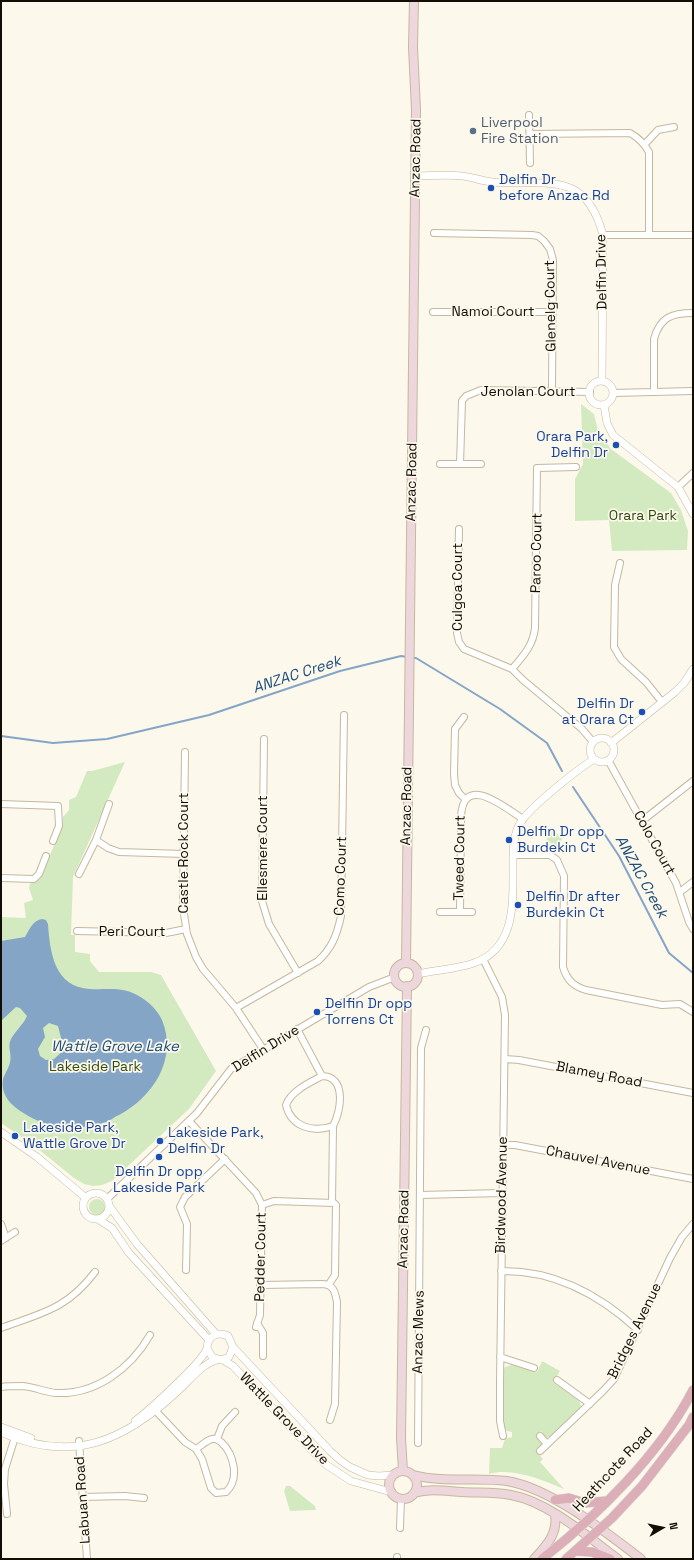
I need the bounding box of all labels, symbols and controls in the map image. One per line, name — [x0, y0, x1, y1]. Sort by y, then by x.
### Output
place label: Liverpool Fire Station — [481, 115, 559, 148]
street label: Anzac Road — [407, 118, 425, 198]
marker: Liverpool Fire Station — [468, 126, 478, 136]
place label: Delfin Dr before Anzac Rd — [499, 172, 610, 204]
marker: Delfin Dr before Anzac Rd — [486, 183, 496, 193]
street label: Delfin Drive — [593, 234, 611, 310]
street label: Glenelg Court — [542, 260, 560, 352]
street label: Namoi Court — [452, 304, 534, 320]
street label: Jenolan Court — [480, 384, 576, 400]
place label: Orara Park, Delfin Dr — [536, 429, 608, 462]
marker: Orara Park, Delfin Dr — [611, 440, 621, 450]
street label: Anzac Road — [403, 442, 421, 522]
park label: Orara Park — [609, 508, 677, 524]
street label: Paroo Court — [528, 513, 546, 593]
street label: Culgoa Court — [450, 543, 466, 631]
water label: ANZAC Creek — [251, 652, 343, 698]
place label: Delfin Dr at Orara Ct — [562, 696, 634, 728]
marker: Delfin Dr at Orara Ct — [637, 707, 647, 717]
street label: Anzac Road — [398, 766, 416, 846]
street label: Castle Rock Court — [176, 793, 192, 913]
street label: Ellesmere Court — [255, 795, 271, 901]
street label: Colo Court — [629, 808, 679, 878]
street label: Tweed Court — [451, 815, 469, 901]
place label: Delfin Dr opp Burdekin Ct — [517, 824, 604, 856]
water label: ANZAC Creek — [611, 833, 671, 921]
marker: Delfin Dr opp Burdekin Ct — [504, 835, 514, 845]
street label: Como Court — [331, 836, 351, 916]
place label: Delfin Dr after Burdekin Ct — [526, 889, 620, 922]
marker: Delfin Dr after Burdekin Ct — [513, 900, 523, 910]
street label: Peri Court — [99, 924, 165, 940]
place label: Delfin Dr opp Torrens Ct — [325, 996, 412, 1028]
marker: Delfin Dr opp Torrens Ct — [312, 1007, 322, 1017]
street label: Delfin Drive — [229, 1022, 303, 1076]
water label: Wattle Grove Lake — [51, 1038, 179, 1056]
street label: Blamey Road — [554, 1058, 644, 1092]
park label: Lakeside Park — [49, 1059, 141, 1075]
place label: Lakeside Park, Wattle Grove Dr — [23, 1120, 126, 1152]
place label: Lakeside Park, Delfin Dr — [168, 1125, 263, 1158]
marker: Lakeside Park, Wattle Grove Dr — [10, 1131, 20, 1141]
marker: Lakeside Park, Delfin Dr — [155, 1136, 165, 1146]
street label: Birdwood Avenue — [493, 1136, 511, 1254]
street label: Chauvel Avenue — [544, 1143, 652, 1179]
marker: Delfin Dr opp Lakeside Park — [154, 1152, 164, 1162]
place label: Delfin Dr opp Lakeside Park — [113, 1164, 205, 1196]
street label: Anzac Road — [395, 1189, 413, 1269]
street label: Pedder Court — [252, 1212, 270, 1302]
street label: Bridges Avenue — [605, 1280, 665, 1382]
street label: Anzac Mews — [410, 1290, 428, 1374]
street label: Wattle Grove Drive — [236, 1369, 332, 1469]
street label: Heathcote Road — [570, 1424, 656, 1516]
street label: Labuan Road — [72, 1456, 94, 1544]
north arrow — [642, 1508, 682, 1548]
text: N — [666, 1521, 681, 1531]

